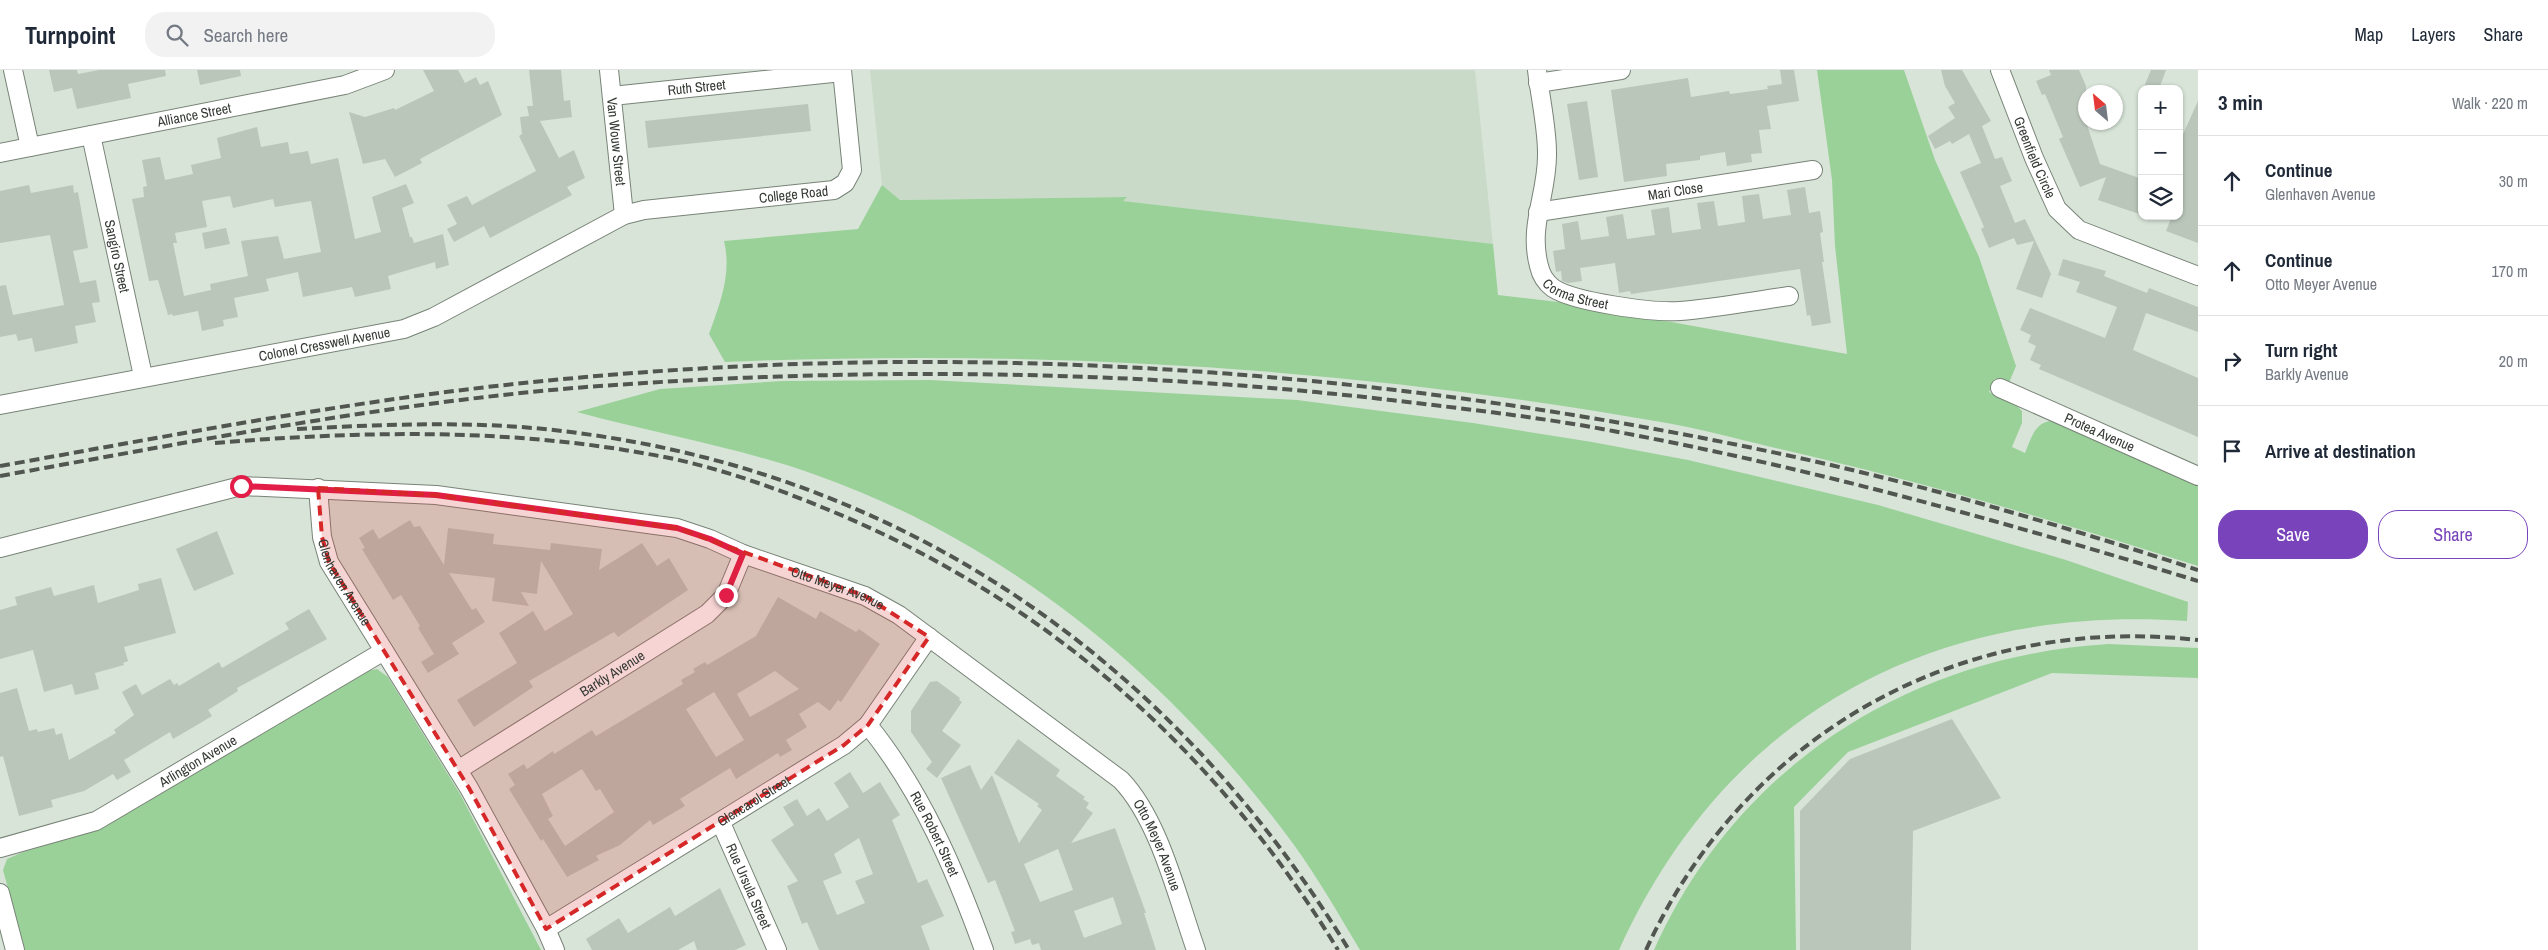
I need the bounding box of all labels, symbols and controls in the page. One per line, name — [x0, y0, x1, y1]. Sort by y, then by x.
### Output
search box — [145, 12, 495, 57]
text: Turnpoint — [25, 19, 115, 51]
icon: search — [163, 21, 191, 49]
text: Search here — [203, 22, 288, 48]
text: Map — [2355, 22, 2383, 47]
text: Layers — [2411, 22, 2456, 47]
text: Share — [2484, 22, 2523, 47]
street label: Ruth Street — [667, 75, 726, 99]
north arrow — [2078, 85, 2123, 130]
map controls — [2138, 85, 2183, 220]
button: + — [2138, 85, 2183, 130]
text: 3 min — [2218, 88, 2263, 117]
text: Walk · 220 m — [2452, 92, 2528, 114]
street label: Van Wouw Street — [603, 97, 630, 187]
street label: Alliance Street — [155, 99, 233, 131]
street label: Greenfield Circle — [2010, 114, 2060, 201]
button: − — [2138, 130, 2183, 175]
text: Continue — [2265, 157, 2333, 183]
icon: ahead — [2218, 167, 2246, 195]
text: 30 m — [2499, 170, 2528, 192]
button: layers — [2138, 175, 2183, 220]
street label: Mari Close — [1647, 178, 1704, 204]
street label: College Road — [758, 182, 829, 207]
text: Glenhaven Avenue — [2265, 183, 2376, 205]
street label: Sangiro Street — [101, 218, 134, 294]
text: Continue — [2265, 247, 2333, 273]
icon: ahead — [2218, 257, 2246, 285]
text: 170 m — [2492, 260, 2528, 282]
text: Otto Meyer Avenue — [2265, 273, 2377, 295]
street label: Corma Street — [1539, 274, 1610, 313]
street label: Colonel Cresswell Avenue — [257, 323, 392, 365]
text: Turn right — [2265, 337, 2337, 363]
icon: right — [2218, 347, 2246, 375]
text: 20 m — [2499, 350, 2528, 372]
text: Barkly Avenue — [2265, 363, 2349, 385]
street label: Protea Avenue — [2062, 409, 2138, 456]
icon: arrive — [2218, 437, 2246, 465]
text: Arrive at destination — [2265, 438, 2416, 464]
route start — [230, 475, 253, 498]
button: Save — [2218, 510, 2368, 559]
button: Share — [2378, 510, 2528, 559]
street label: Glenhaven Avenue — [314, 537, 375, 629]
street label: Otto Meyer Avenue — [789, 562, 887, 614]
route end — [715, 584, 738, 607]
street label: Barkly Avenue — [576, 646, 648, 700]
street label: Arlington Avenue — [155, 731, 240, 791]
street label: Glencarol Street — [714, 771, 794, 830]
street label: Rue Robert Street — [906, 788, 963, 879]
street label: Otto Meyer Avenue — [1129, 796, 1185, 893]
street label: Rue Ursula Street — [722, 841, 776, 932]

